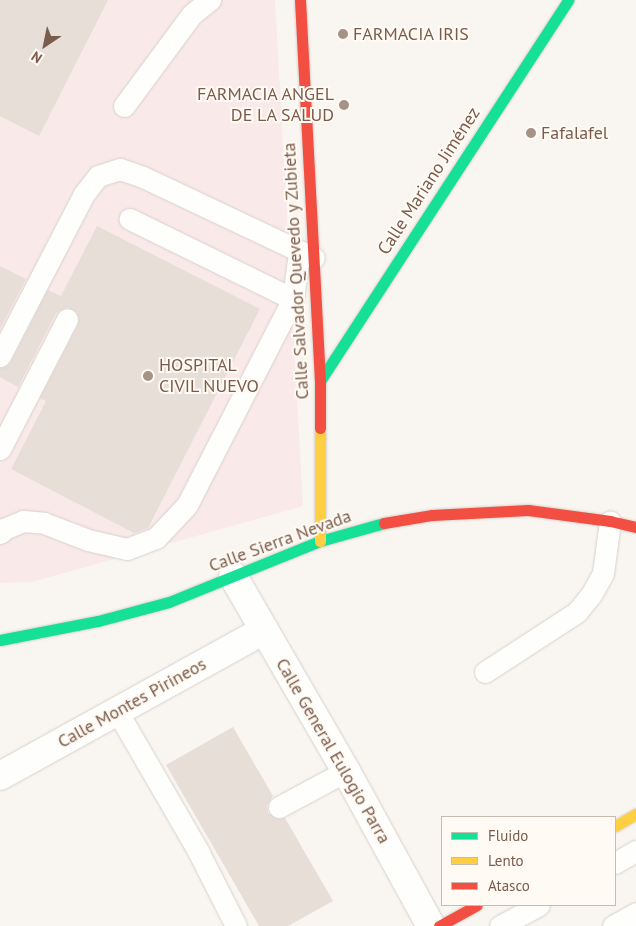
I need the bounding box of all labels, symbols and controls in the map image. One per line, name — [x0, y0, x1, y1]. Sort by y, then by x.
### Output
north arrow — [20, 20, 70, 70]
place label: FARMACIA IRIS — [353, 23, 469, 45]
marker: FARMACIA IRIS — [337, 28, 349, 40]
text: N — [28, 47, 45, 67]
place label: FARMACIA ANGEL DE LA SALUD — [196, 84, 334, 126]
marker: FARMACIA ANGEL DE LA SALUD — [338, 99, 350, 111]
street label: Calle Mariano Jiménez — [373, 103, 485, 259]
place label: Fafalafel — [541, 122, 608, 144]
marker: Fafalafel — [525, 127, 537, 139]
street label: Calle Salvador Quevedo y Zubieta — [278, 141, 314, 401]
place label: HOSPITAL CIVIL NUEVO — [159, 355, 260, 398]
marker: HOSPITAL CIVIL NUEVO — [141, 369, 155, 383]
street label: Calle Sierra Nevada — [206, 505, 354, 577]
street label: Calle Montes Pirineos — [54, 653, 210, 753]
street label: Calle General Eulogio Parra — [271, 655, 395, 847]
legend — [441, 816, 616, 906]
text: Fluido — [488, 826, 528, 845]
text: Lento — [488, 851, 524, 870]
text: Atasco — [488, 876, 530, 895]

